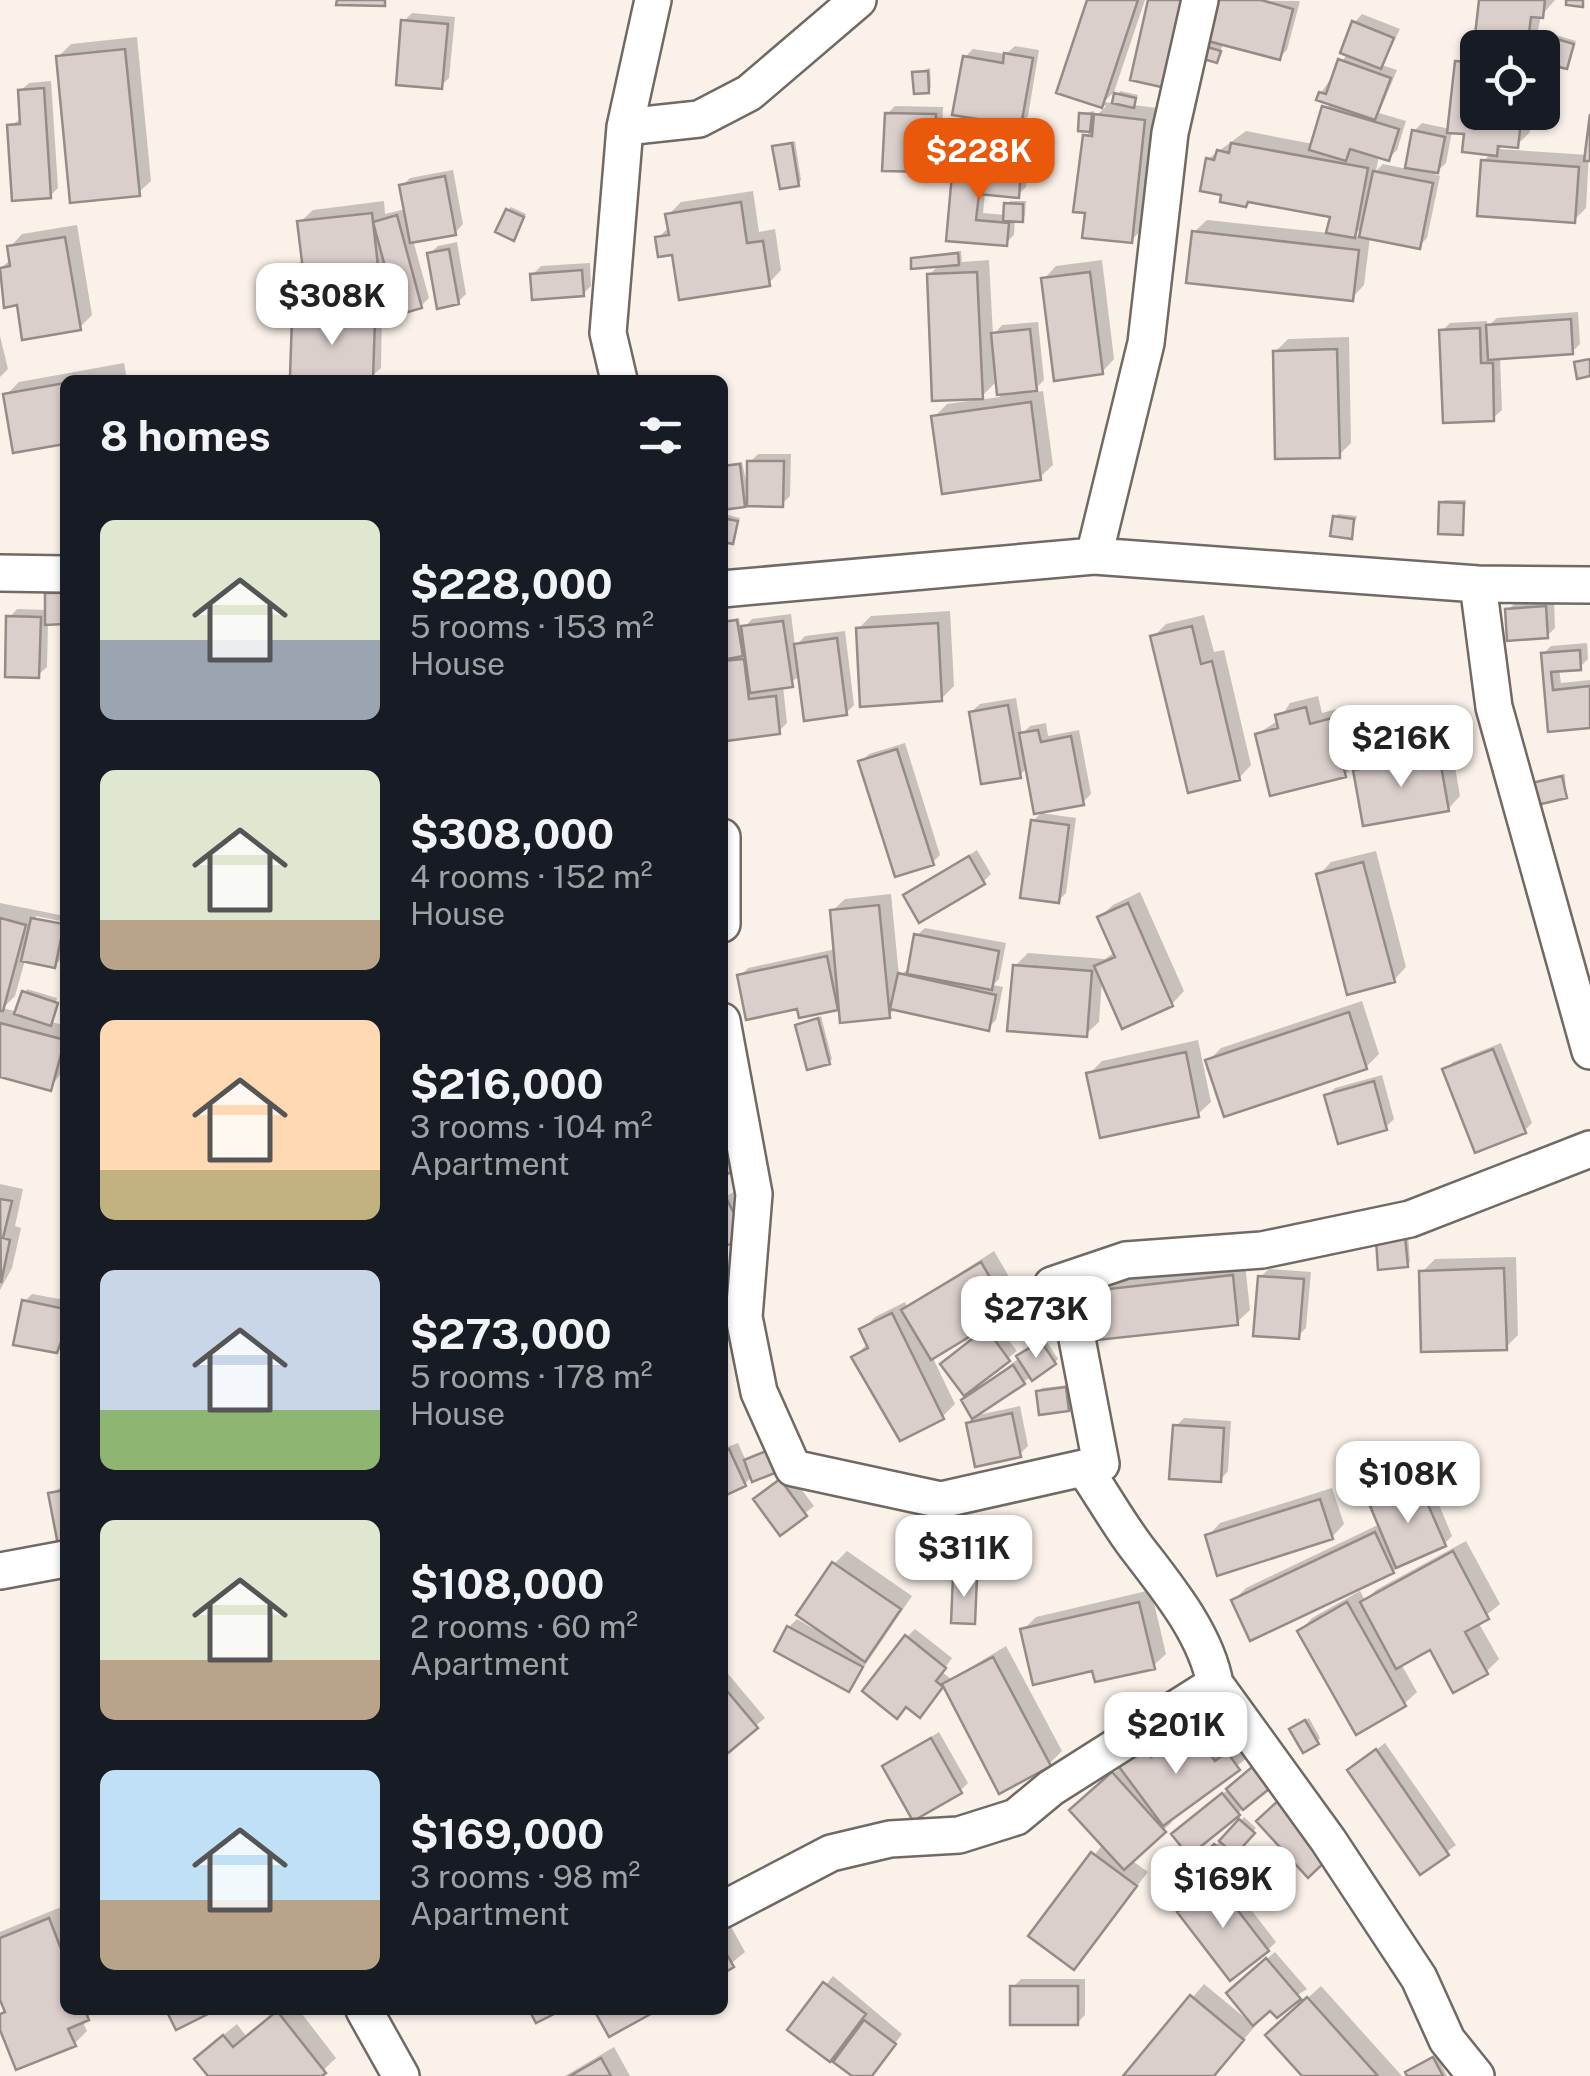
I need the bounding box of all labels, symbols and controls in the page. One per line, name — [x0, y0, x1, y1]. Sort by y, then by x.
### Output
map controls — [1460, 30, 1560, 130]
button: locate — [1460, 30, 1560, 130]
pin: $228K — [909, 118, 1049, 203]
text: $228K — [926, 132, 1032, 169]
pin: $308K — [262, 263, 402, 348]
text: $308K — [278, 277, 386, 314]
icon: filters — [633, 408, 688, 463]
text: 8 homes — [100, 411, 271, 460]
text: $228,000 — [410, 559, 613, 608]
icon: home — [180, 560, 300, 680]
text: 5 rooms · 153 m² — [410, 608, 654, 645]
text: House — [410, 645, 505, 682]
pin: $216K — [1331, 705, 1471, 790]
text: $216K — [1351, 719, 1451, 756]
text: $308,000 — [410, 809, 614, 858]
icon: home — [180, 810, 300, 930]
text: 4 rooms · 152 m² — [410, 858, 652, 895]
text: House — [410, 895, 505, 932]
text: $216,000 — [410, 1059, 604, 1108]
icon: home — [180, 1060, 300, 1180]
text: 3 rooms · 104 m² — [410, 1108, 653, 1145]
text: Apartment — [410, 1145, 570, 1182]
pin: $273K — [966, 1276, 1106, 1361]
text: $273K — [983, 1290, 1089, 1327]
text: $273,000 — [410, 1309, 612, 1358]
icon: home — [180, 1310, 300, 1430]
text: 5 rooms · 178 m² — [410, 1358, 653, 1395]
text: House — [410, 1395, 505, 1432]
pin: $108K — [1338, 1441, 1478, 1526]
text: $108K — [1358, 1455, 1458, 1492]
pin: $311K — [894, 1515, 1034, 1600]
text: $311K — [917, 1529, 1011, 1566]
text: $108,000 — [410, 1559, 604, 1608]
icon: home — [180, 1560, 300, 1680]
text: 2 rooms · 60 m² — [410, 1608, 638, 1645]
text: Apartment — [410, 1645, 570, 1682]
pin: $201K — [1106, 1692, 1246, 1777]
text: $201K — [1126, 1706, 1226, 1743]
text: $169,000 — [410, 1809, 604, 1858]
icon: home — [180, 1810, 300, 1930]
pin: $169K — [1153, 1846, 1293, 1931]
text: 3 rooms · 98 m² — [410, 1858, 640, 1895]
text: $169K — [1173, 1860, 1273, 1897]
text: Apartment — [410, 1895, 570, 1932]

